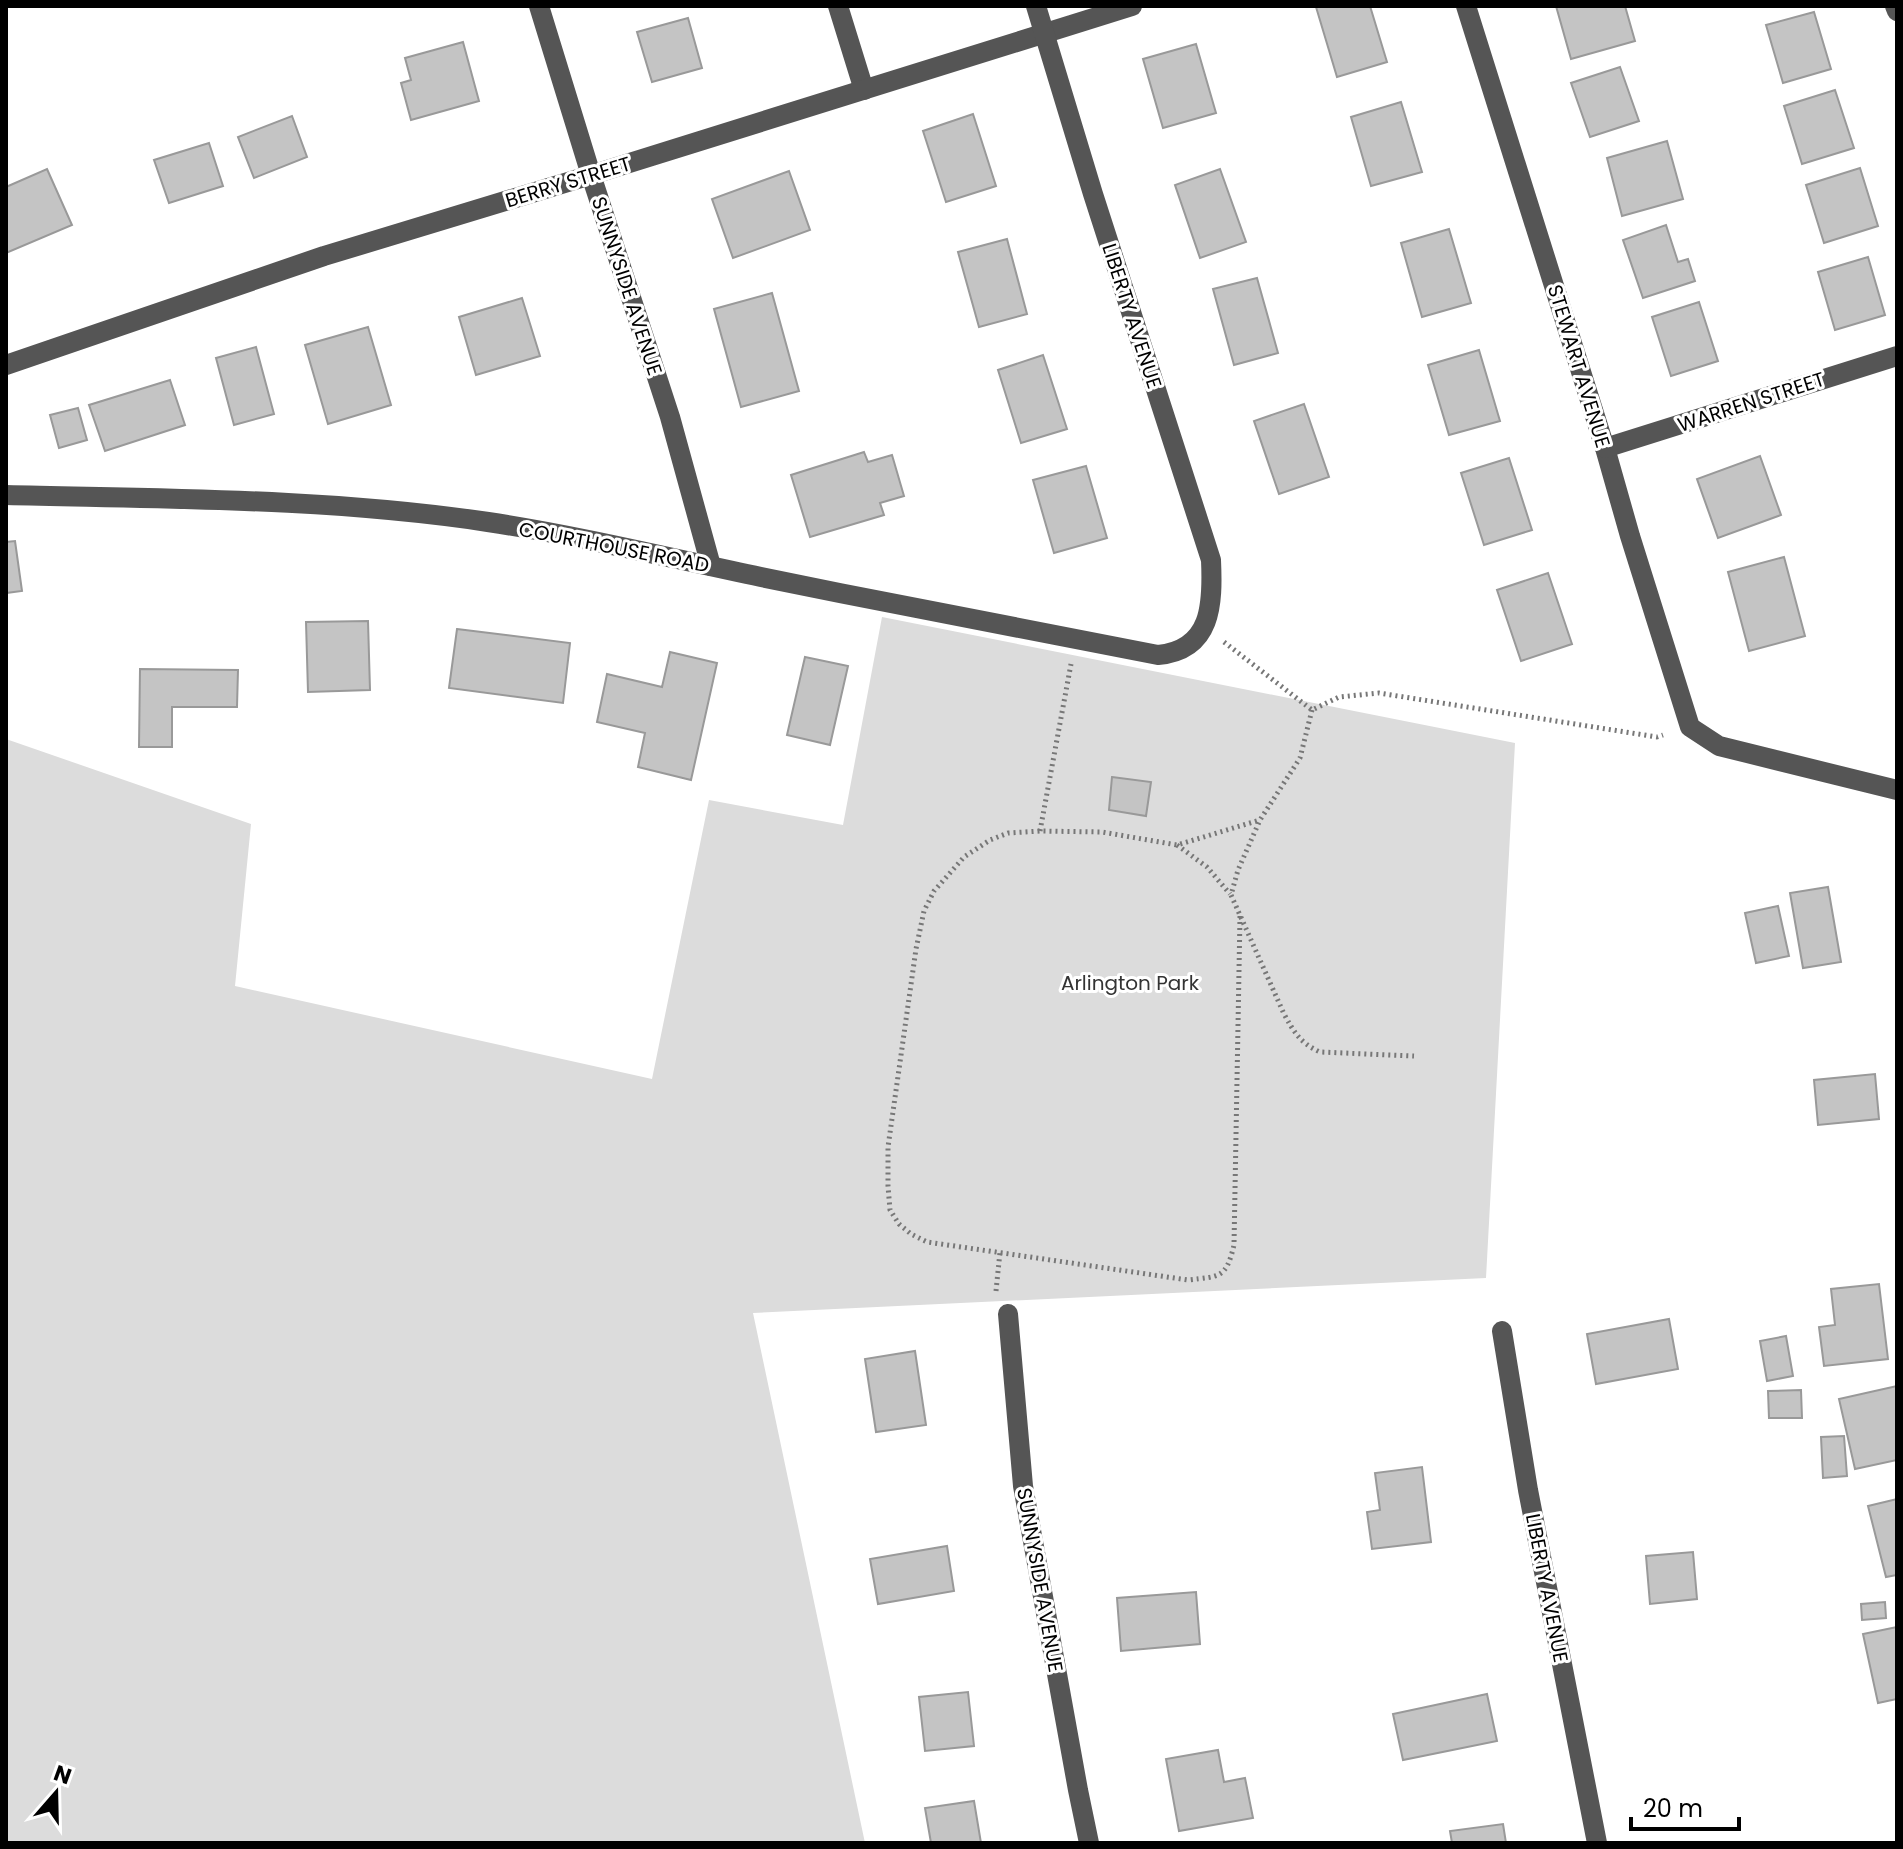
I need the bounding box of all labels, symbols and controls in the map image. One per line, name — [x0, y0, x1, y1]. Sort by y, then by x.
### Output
street label: BERRY STREET — [502, 150, 634, 214]
street label: SUNNYSIDE AVENUE — [585, 193, 669, 379]
street label: LIBERTY AVENUE — [1095, 240, 1169, 392]
street label: STEWART AVENUE — [1541, 281, 1617, 451]
street label: WARREN STREET — [1674, 365, 1828, 439]
street label: COURTHOUSE ROAD — [516, 515, 712, 579]
park label: Arlington Park — [1061, 969, 1200, 997]
street label: SUNNYSIDE AVENUE — [1010, 1486, 1070, 1674]
street label: LIBERTY AVENUE — [1519, 1511, 1575, 1665]
north arrow — [16, 1753, 96, 1833]
text: N — [50, 1757, 76, 1792]
scale bar — [1631, 1781, 1739, 1831]
text: 20 m — [1643, 1792, 1703, 1825]

